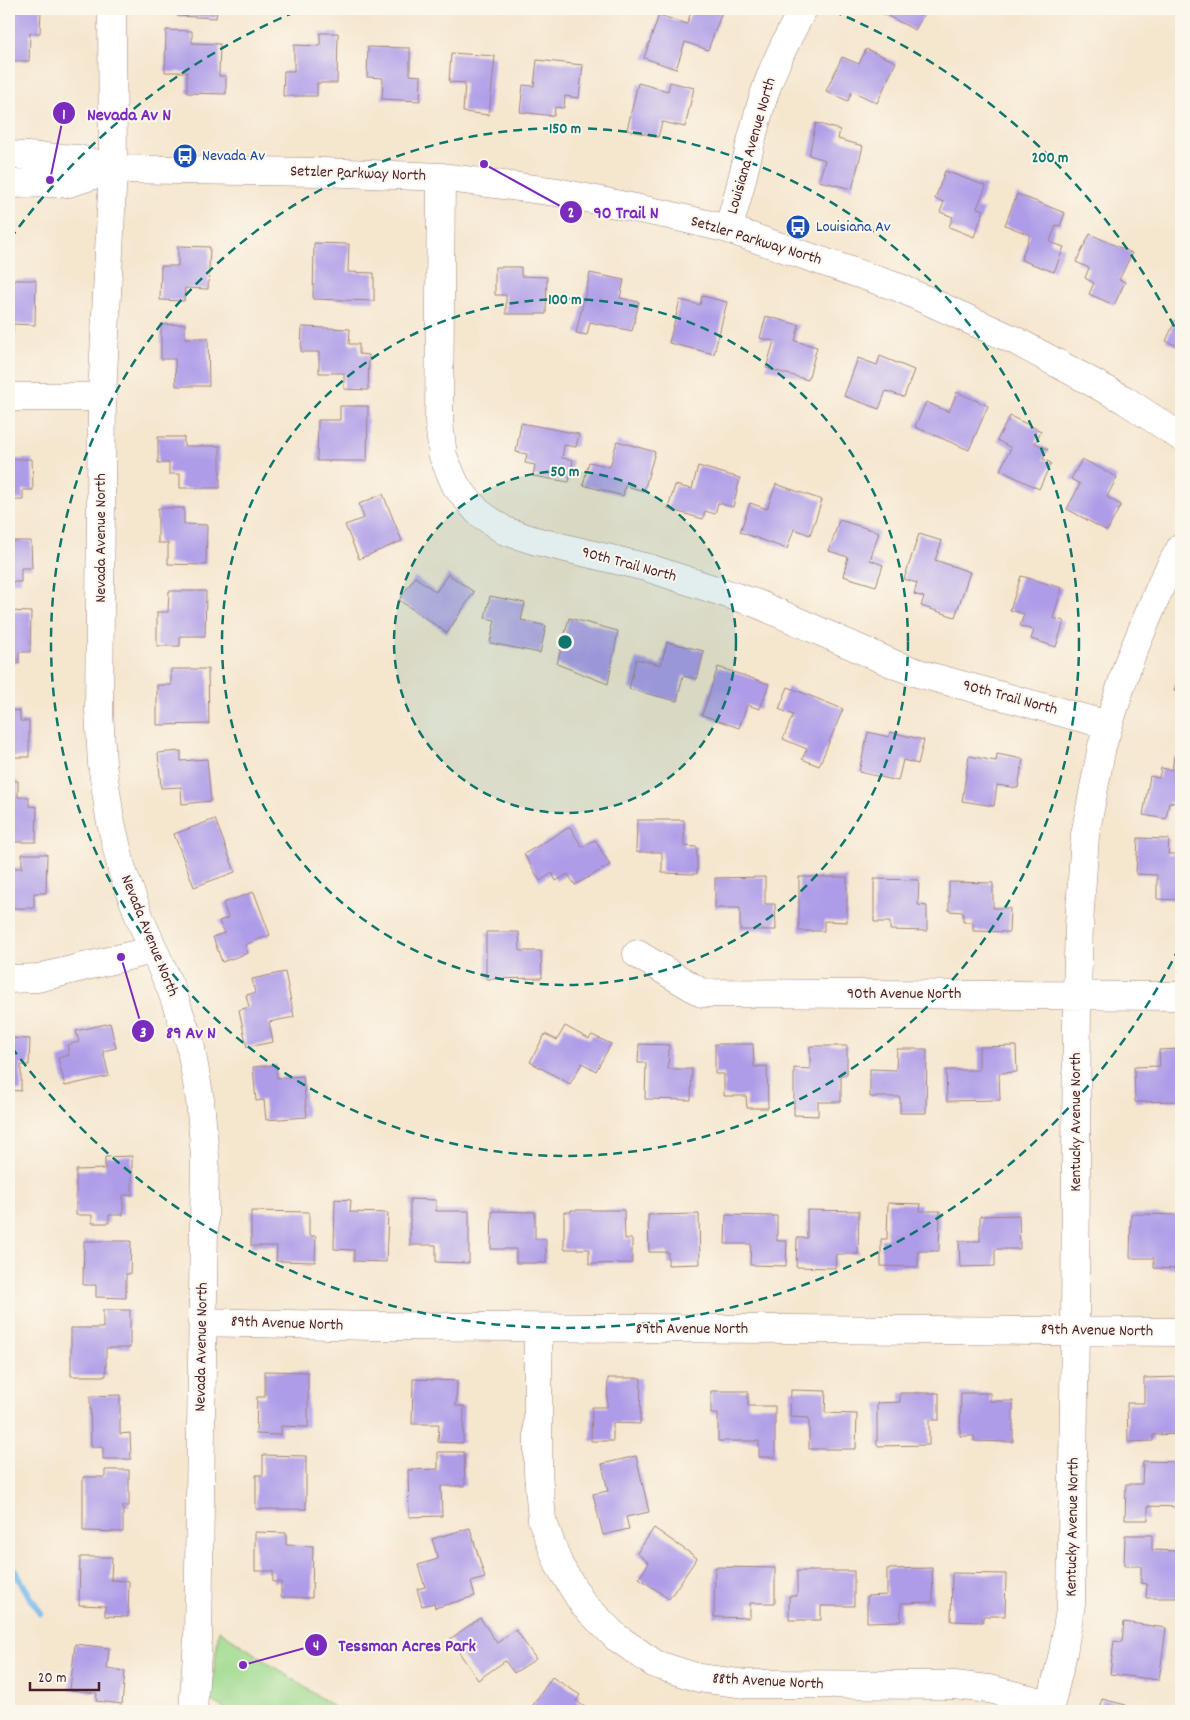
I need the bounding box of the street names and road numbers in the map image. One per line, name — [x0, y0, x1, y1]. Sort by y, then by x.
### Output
street label: Louisiana Avenue North — [722, 75, 782, 217]
street label: Setzler Parkway North — [290, 160, 426, 188]
street label: Setzler Parkway North — [688, 210, 824, 272]
street label: Nevada Avenue North — [90, 473, 113, 603]
street label: 90th Trail North — [579, 541, 679, 589]
street label: 90th Trail North — [960, 674, 1060, 722]
street label: Nevada Avenue North — [114, 872, 184, 1000]
street label: 90th Avenue North — [847, 983, 961, 1006]
street label: Kentucky Avenue North — [1065, 1052, 1088, 1192]
street label: Nevada Avenue North — [189, 1282, 215, 1412]
street label: 89th Avenue North — [230, 1311, 344, 1337]
street label: 89th Avenue North — [636, 1318, 748, 1341]
street label: 89th Avenue North — [1041, 1319, 1153, 1343]
street label: Kentucky Avenue North — [1060, 1457, 1086, 1597]
street label: 88th Avenue North — [712, 1668, 824, 1696]

